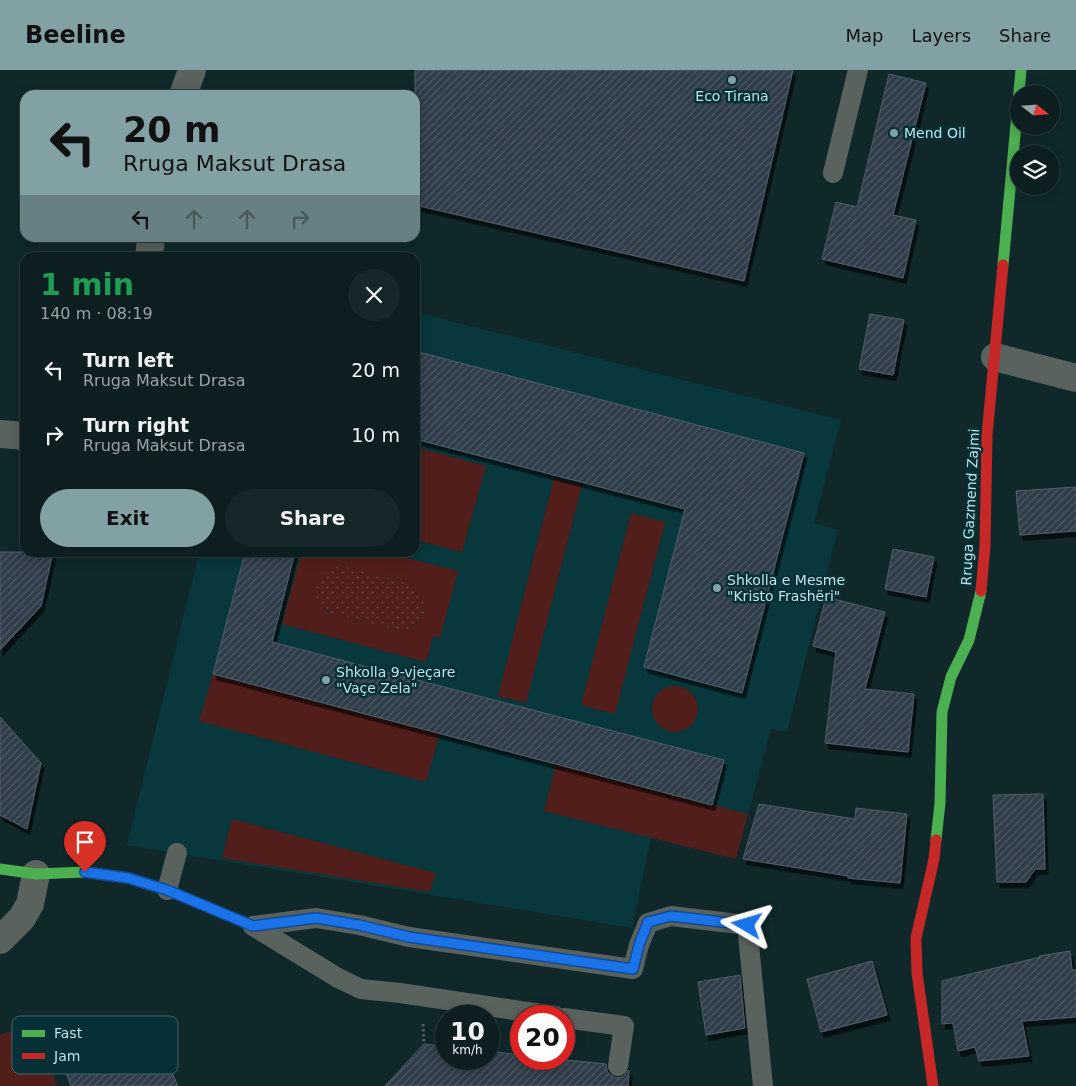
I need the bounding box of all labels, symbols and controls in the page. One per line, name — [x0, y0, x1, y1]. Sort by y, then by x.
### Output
text: Beeline — [25, 21, 126, 49]
text: Map — [845, 25, 883, 46]
text: Layers — [911, 25, 971, 46]
text: Share — [999, 25, 1051, 46]
marker: Eco Tirana — [726, 74, 738, 86]
north arrow — [1010, 85, 1060, 135]
map controls — [1010, 85, 1060, 195]
place label: Eco Tirana — [695, 88, 769, 104]
icon: left — [40, 110, 105, 175]
text: 20 m — [123, 110, 220, 150]
place label: Mend Oil — [904, 125, 966, 141]
marker: Mend Oil — [888, 127, 900, 139]
button: layers — [1010, 145, 1060, 195]
text: Rruga Maksut Drasa — [123, 151, 346, 176]
icon: left — [127, 205, 155, 233]
icon: ahead — [180, 205, 208, 233]
icon: ahead — [233, 205, 261, 233]
icon: right — [286, 205, 314, 233]
text: 1 min — [40, 267, 134, 302]
button: close — [348, 269, 400, 321]
text: 140 m · 08:19 — [40, 304, 153, 323]
text: Turn left — [83, 349, 174, 371]
icon: left — [40, 356, 68, 384]
text: 20 m — [351, 359, 400, 381]
text: Rruga Maksut Drasa — [83, 371, 245, 390]
text: Turn right — [83, 414, 189, 436]
icon: right — [40, 421, 68, 449]
text: 10 m — [351, 424, 400, 446]
street label: Rruga Gazmend Zajmi — [958, 428, 982, 586]
text: Rruga Maksut Drasa — [83, 436, 245, 455]
button: Exit — [40, 489, 215, 547]
button: Share — [225, 489, 400, 547]
place label: Shkolla e Mesme "Kristo Frashëri" — [727, 572, 845, 604]
marker: Shkolla e Mesme "Kristo Frashëri" — [711, 582, 723, 594]
place label: Shkolla 9-vjeçare "Vaçe Zela" — [336, 664, 455, 696]
marker: Shkolla 9-vjeçare "Vaçe Zela" — [320, 674, 332, 686]
pin — [64, 821, 106, 872]
icon: arrive — [71, 828, 99, 856]
position arrow — [720, 898, 772, 950]
speed limit sign: 20 — [510, 1005, 575, 1070]
legend — [12, 1016, 178, 1074]
text: 10 — [450, 1017, 485, 1046]
text: Fast — [54, 1025, 83, 1041]
text: km/h — [452, 1043, 483, 1057]
text: Jam — [53, 1048, 80, 1064]

